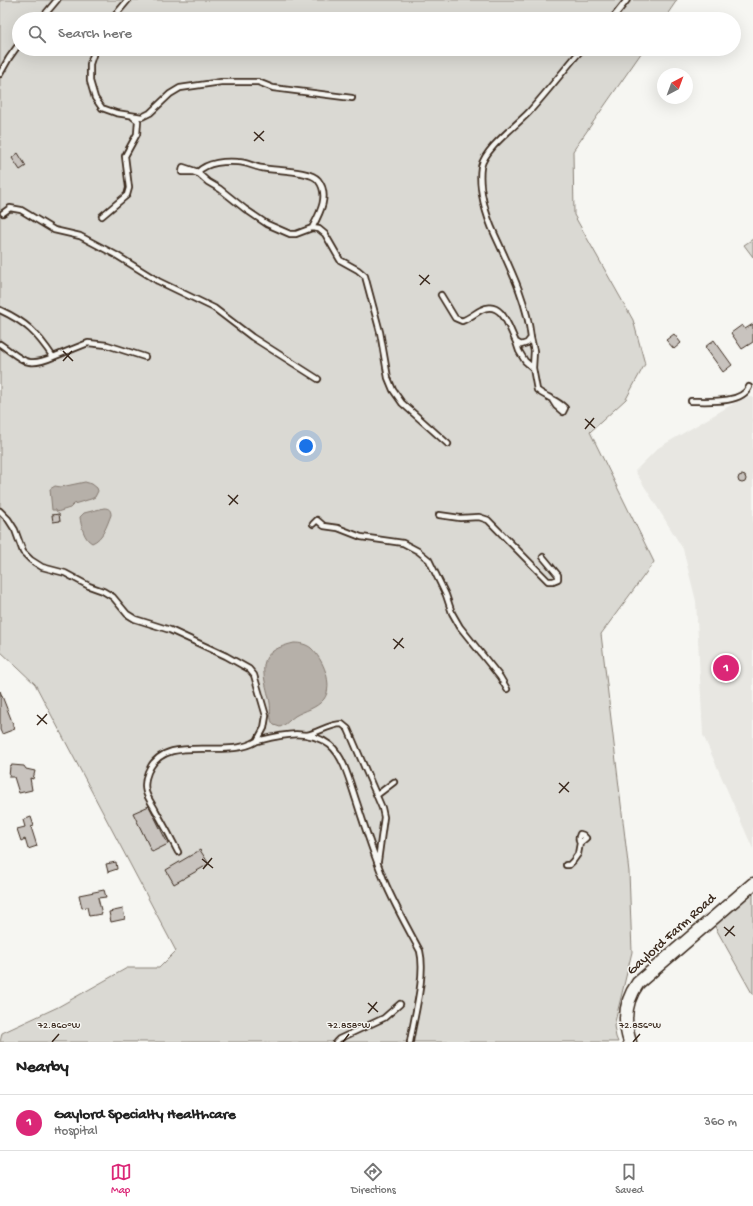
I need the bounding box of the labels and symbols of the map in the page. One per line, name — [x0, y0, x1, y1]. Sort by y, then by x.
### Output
north arrow — [657, 68, 693, 104]
your location — [296, 436, 316, 456]
pin: 1 — [713, 653, 739, 683]
street label: Gaylord Farm Road — [624, 889, 721, 979]
text: 72.860°W — [37, 1020, 81, 1032]
text: 72.858°W — [327, 1020, 371, 1032]
text: 72.856°W — [618, 1020, 662, 1032]

